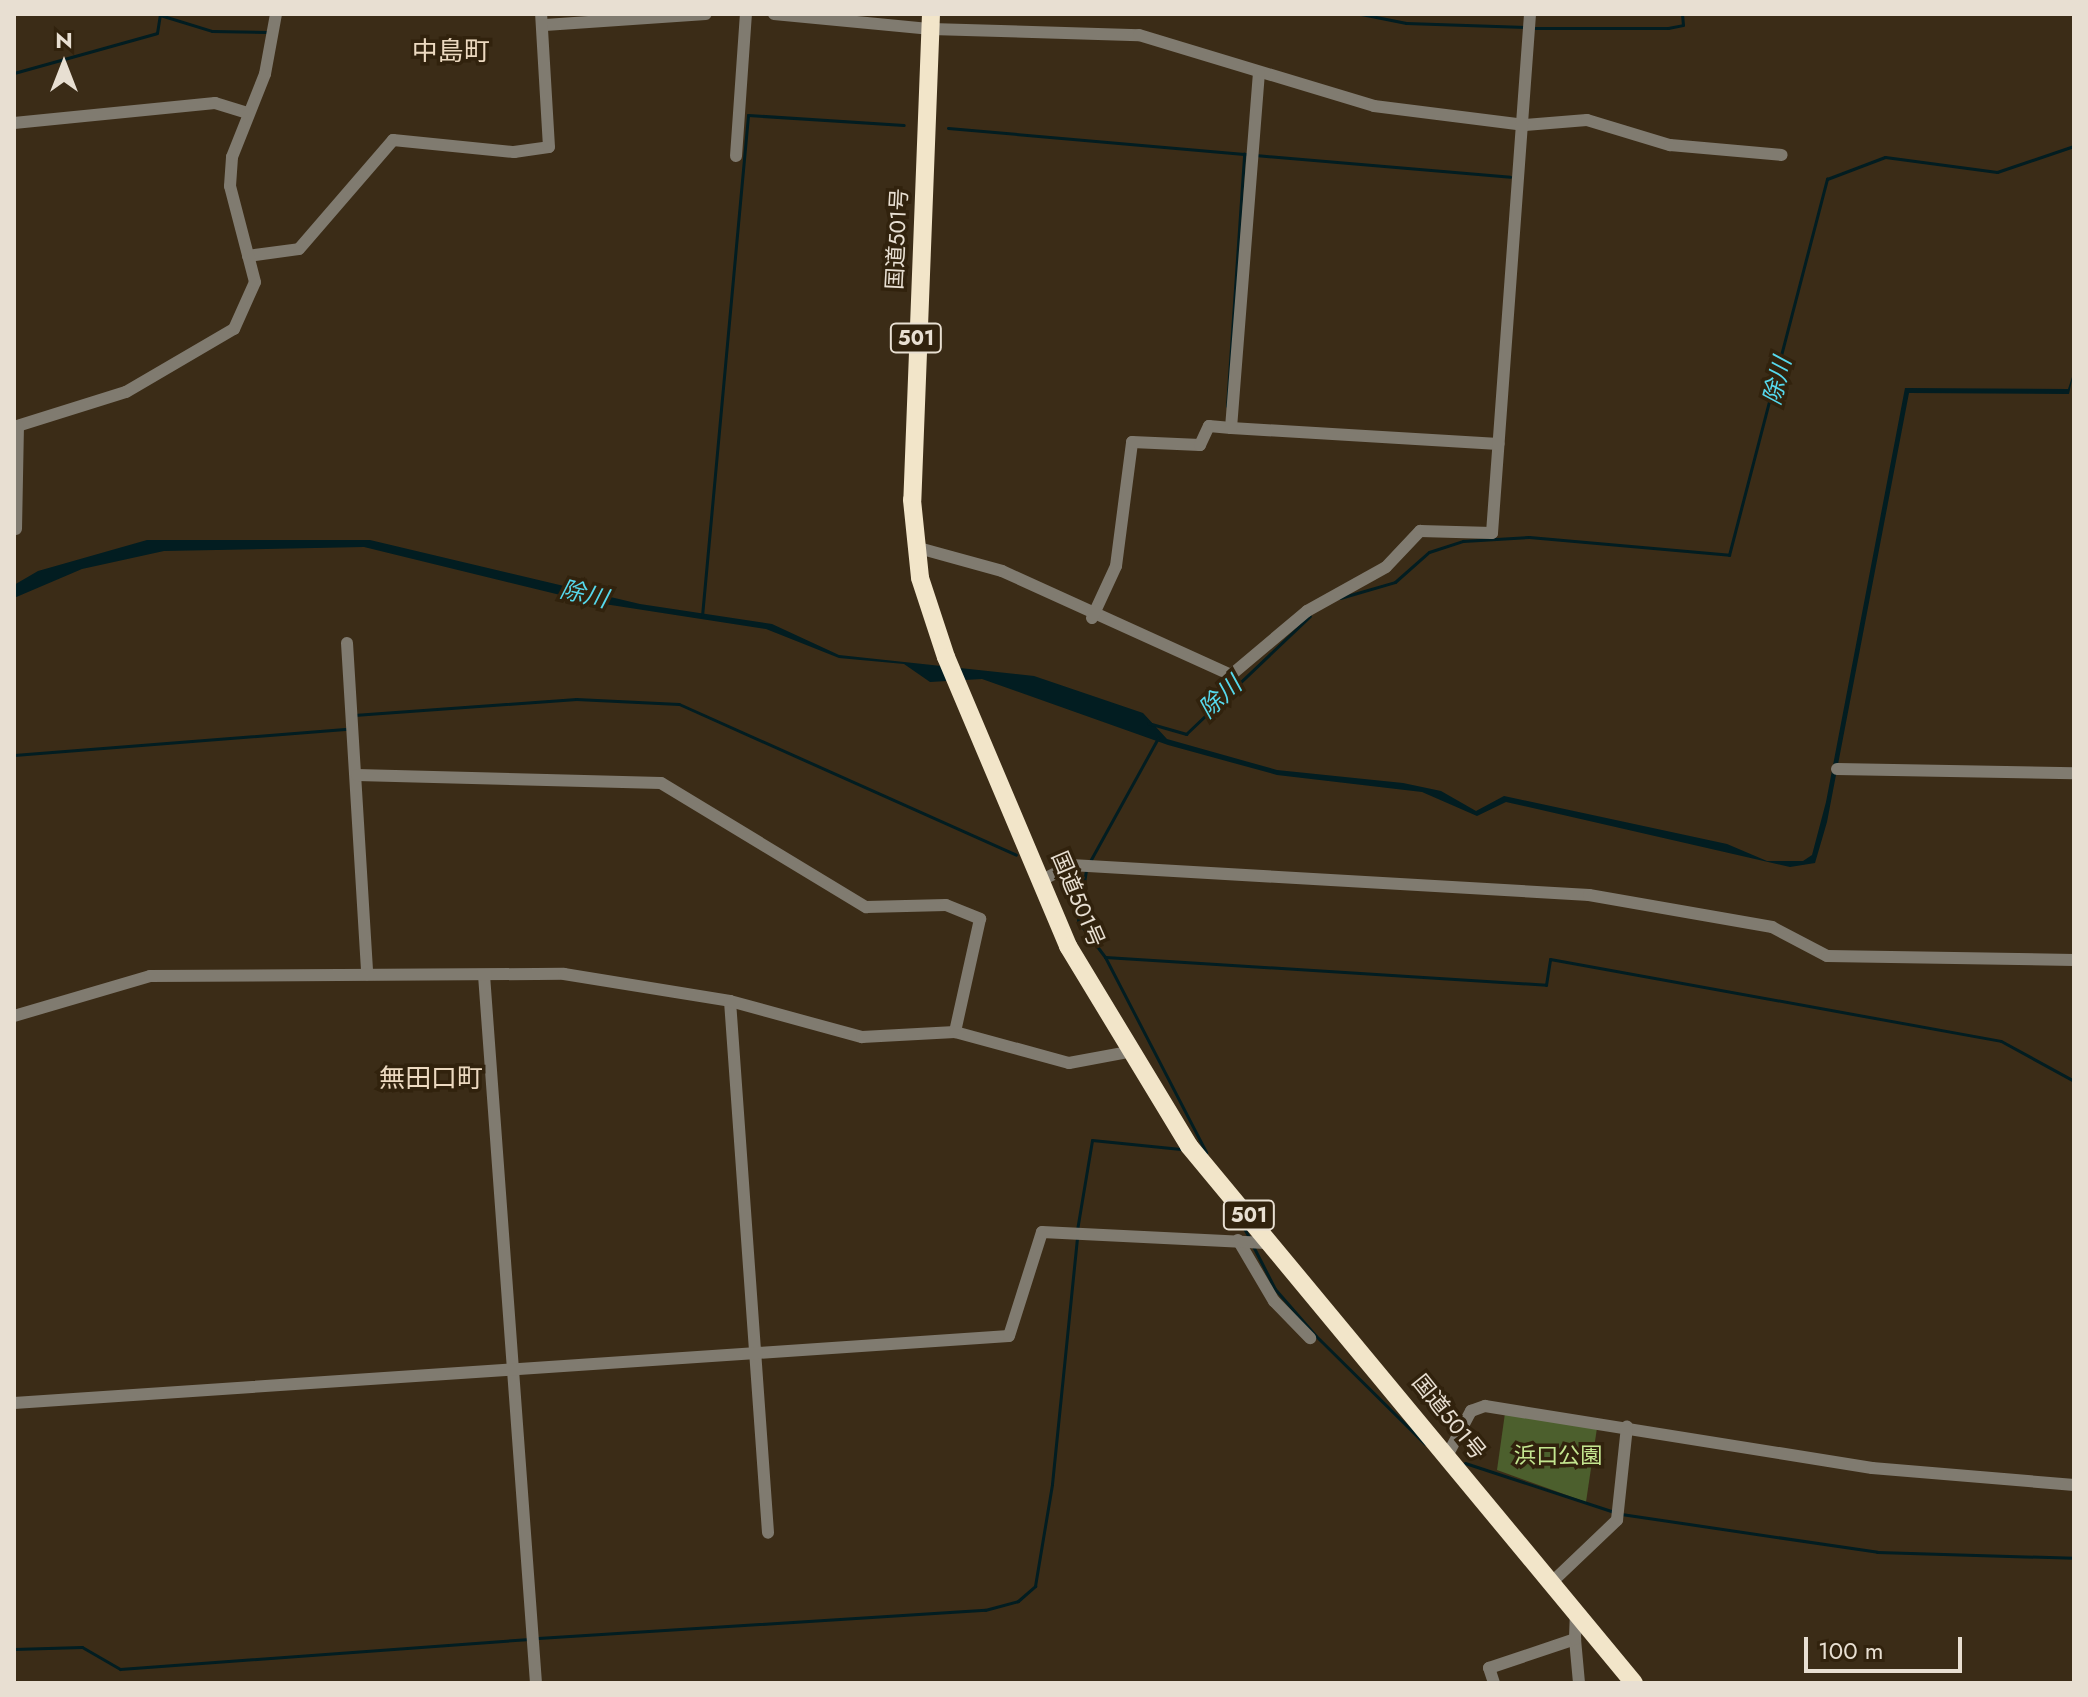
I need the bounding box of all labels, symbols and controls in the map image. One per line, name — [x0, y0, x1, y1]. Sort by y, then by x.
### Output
north arrow — [24, 24, 104, 104]
text: N — [55, 24, 73, 56]
district label: 中島町 — [412, 36, 490, 68]
street label: 国道501号 — [881, 188, 913, 290]
road number: 501 — [888, 322, 944, 354]
water label: 除川 — [1757, 354, 1797, 408]
water label: 除川 — [557, 575, 611, 613]
water label: 除川 — [1193, 670, 1247, 724]
street label: 国道501号 — [1046, 847, 1110, 951]
district label: 無田口町 — [379, 1063, 483, 1095]
road number: 501 — [1221, 1199, 1277, 1231]
street label: 国道501号 — [1407, 1369, 1491, 1465]
park label: 浜口公園 — [1514, 1443, 1602, 1469]
scale bar — [1808, 1621, 1966, 1671]
text: 100 m — [1818, 1633, 1884, 1668]

